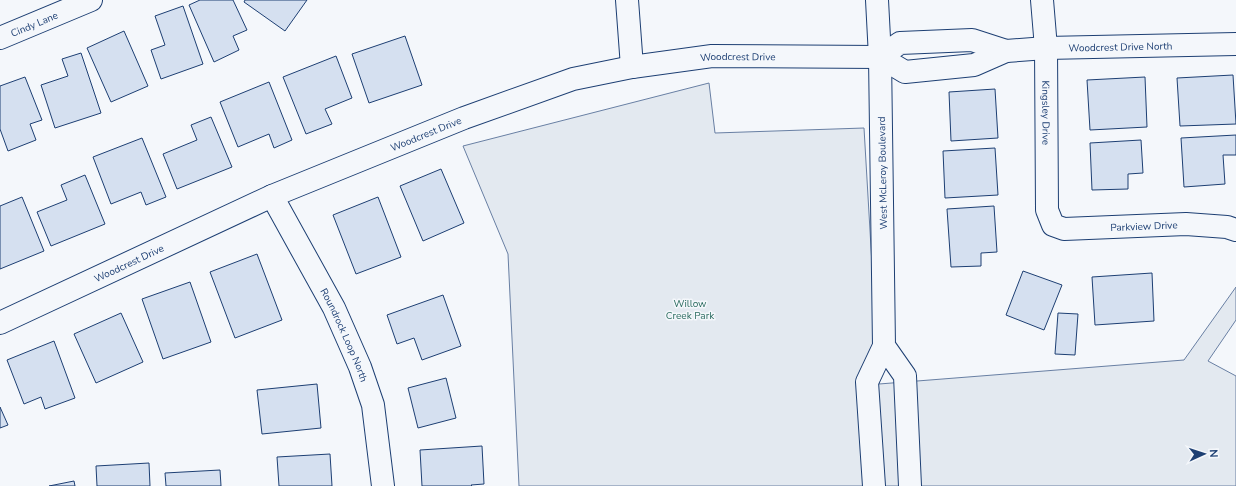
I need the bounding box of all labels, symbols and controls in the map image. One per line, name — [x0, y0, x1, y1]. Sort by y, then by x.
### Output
street label: Cindy Lane — [9, 9, 60, 41]
street label: Woodcrest Drive North — [1068, 39, 1173, 56]
street label: Woodcrest Drive — [699, 50, 776, 66]
street label: Kingsley Drive — [1038, 80, 1053, 145]
street label: Woodcrest Drive — [388, 114, 464, 155]
street label: West McLeroy Boulevard — [875, 116, 891, 230]
street label: Parkview Drive — [1110, 218, 1178, 235]
street label: Woodcrest Drive — [92, 242, 166, 286]
street label: Roundrock Loop North — [316, 286, 371, 384]
park label: Willow Creek Park — [666, 297, 715, 323]
north arrow — [1184, 434, 1224, 474]
text: N — [1206, 449, 1221, 458]

